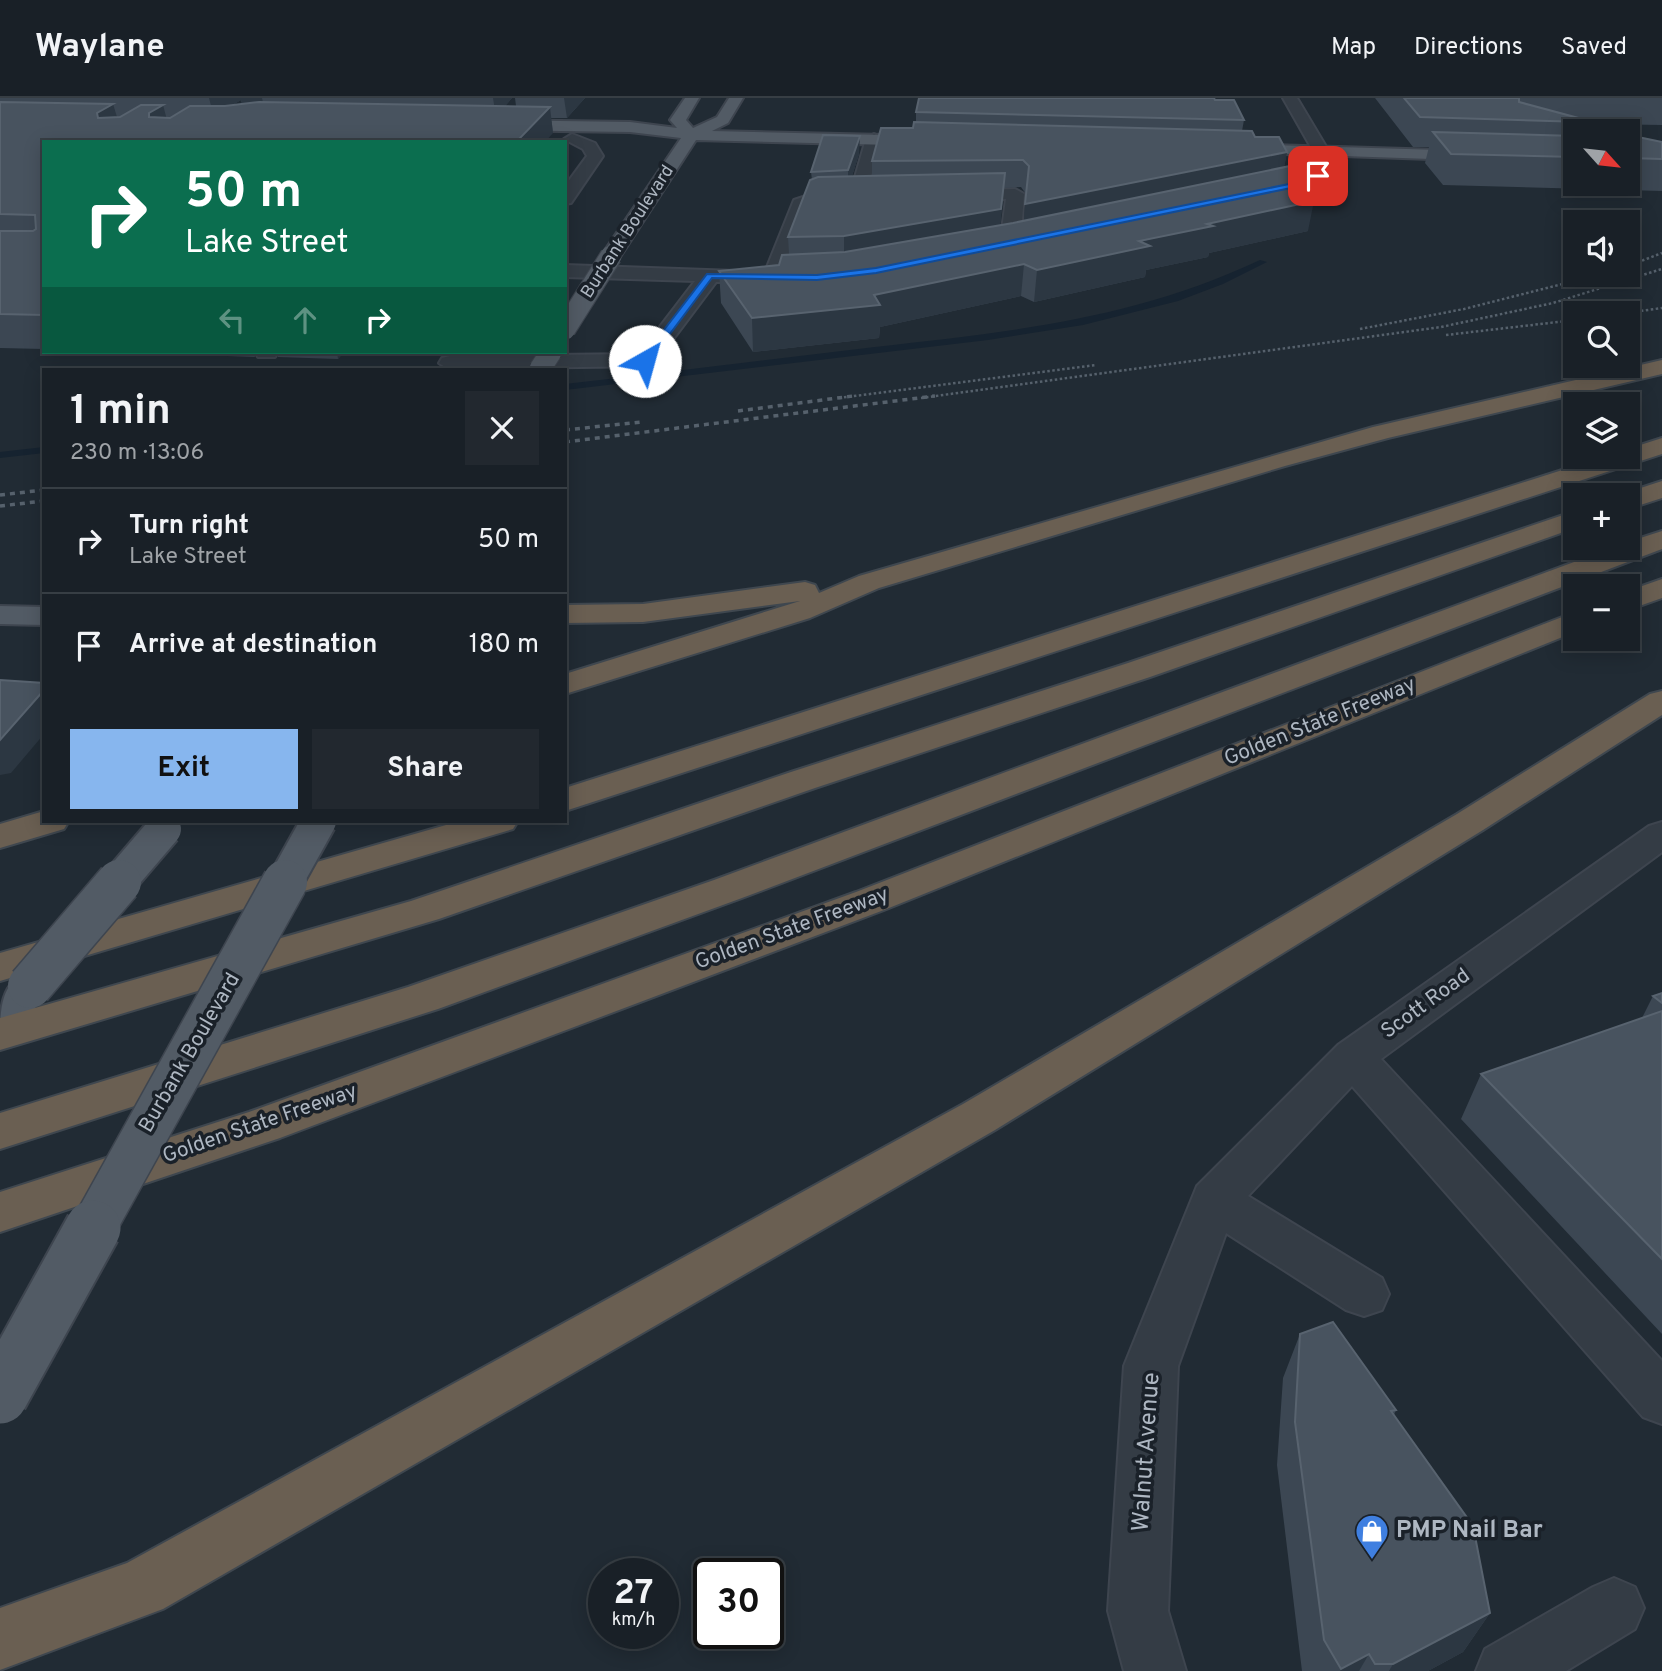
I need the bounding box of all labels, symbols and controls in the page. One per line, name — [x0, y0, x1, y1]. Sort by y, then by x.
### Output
text: Waylane — [35, 27, 165, 69]
text: Map — [1331, 33, 1376, 63]
text: Directions — [1414, 33, 1523, 63]
text: Saved — [1561, 33, 1627, 63]
north arrow — [1563, 119, 1640, 196]
map controls — [1563, 119, 1640, 651]
pin — [1288, 146, 1348, 206]
icon: arrive — [1299, 157, 1337, 195]
street label: Burbank Boulevard — [576, 161, 680, 303]
text: 50 m — [185, 163, 302, 225]
icon: right — [70, 168, 161, 259]
button: sound — [1563, 210, 1640, 287]
text: Lake Street — [185, 224, 349, 264]
icon: left — [213, 301, 251, 339]
icon: ahead — [286, 301, 324, 339]
icon: right — [359, 301, 397, 339]
button: search — [1563, 301, 1640, 378]
position arrow — [608, 324, 682, 398]
text: 1 min — [70, 386, 171, 439]
button: close — [465, 391, 539, 465]
button: layers — [1563, 392, 1640, 469]
text: 230 m · 13:06 — [70, 439, 204, 468]
button: + — [1563, 483, 1640, 560]
text: Turn right — [129, 510, 249, 543]
icon: right — [70, 522, 108, 560]
text: 50 m — [478, 524, 539, 557]
text: Lake Street — [129, 543, 247, 572]
button: − — [1563, 574, 1640, 651]
icon: arrive — [70, 627, 108, 665]
text: Arrive at destination — [129, 629, 377, 662]
text: 180 m — [469, 629, 539, 662]
street label: Golden State Freeway — [1220, 671, 1420, 773]
button: Exit — [70, 729, 298, 809]
button: Share — [312, 729, 539, 809]
street label: Golden State Freeway — [691, 881, 893, 977]
street label: Scott Road — [1376, 963, 1476, 1045]
street label: Burbank Boulevard — [133, 968, 247, 1138]
street label: Golden State Freeway — [159, 1078, 361, 1170]
street label: Walnut Avenue — [1126, 1371, 1168, 1533]
shop icon: PMP Nail Bar — [1353, 1512, 1391, 1561]
place label: PMP Nail Bar — [1396, 1516, 1543, 1546]
speed limit sign: 30 — [693, 1558, 784, 1649]
text: 27 — [614, 1572, 653, 1616]
text: km/h — [612, 1609, 655, 1632]

